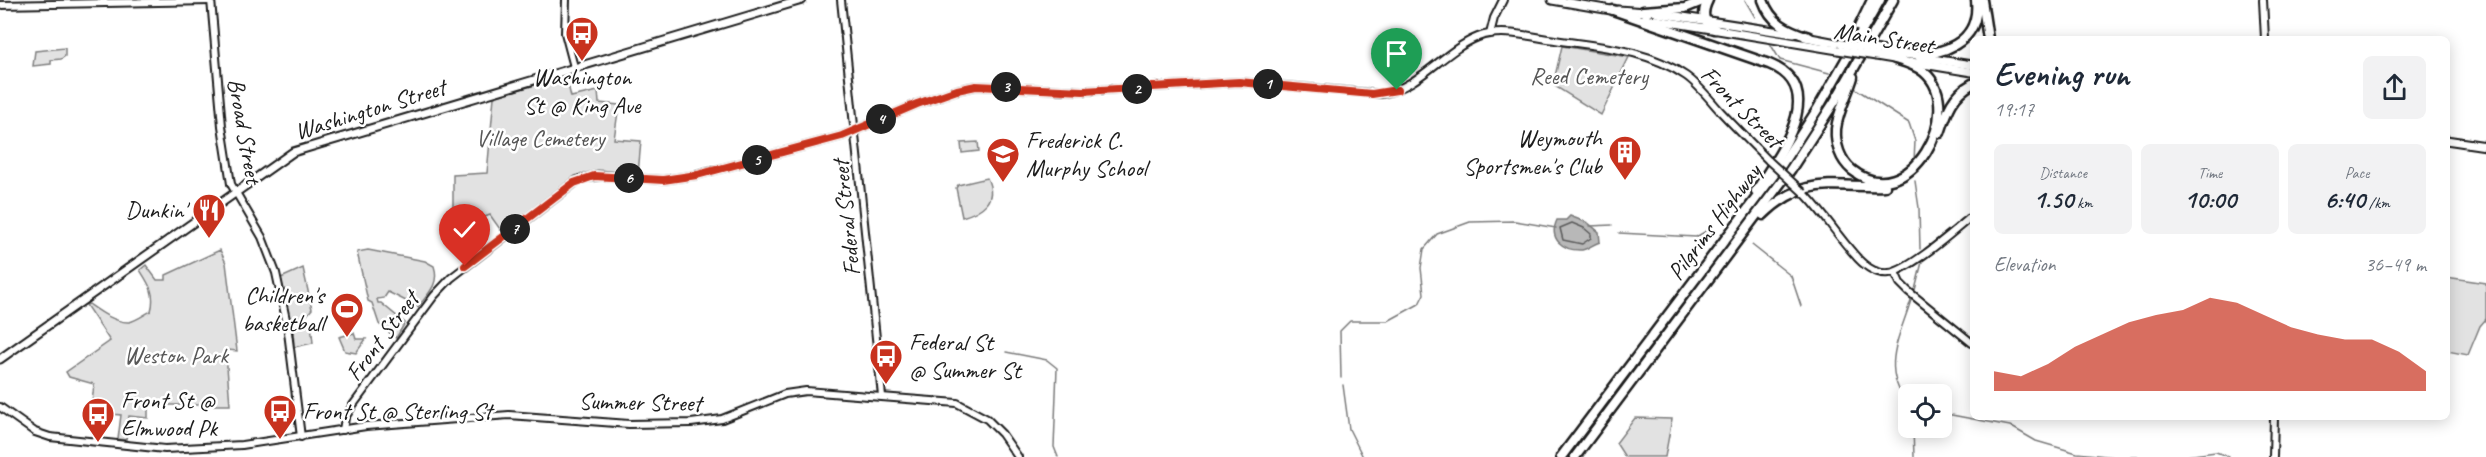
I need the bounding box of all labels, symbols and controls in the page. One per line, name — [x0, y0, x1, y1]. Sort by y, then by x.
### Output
bus stop icon: Washington St @ King Ave — [564, 15, 600, 62]
street label: Main Street — [1832, 15, 1938, 61]
pin — [1371, 28, 1422, 90]
icon: arrive — [1380, 37, 1413, 70]
text: Evening run — [1994, 53, 2129, 95]
button: share — [2363, 56, 2426, 119]
street label: Front Street — [1695, 60, 1792, 157]
park label: Reed Cemetery — [1530, 61, 1650, 91]
place label: Washington St @ King Ave — [524, 62, 643, 120]
pin: 1 — [1253, 69, 1283, 99]
street label: Washington Street — [291, 71, 452, 146]
pin: 3 — [991, 72, 1021, 102]
pin: 2 — [1122, 74, 1152, 104]
text: 1 — [1264, 74, 1272, 94]
street label: Broad Street — [221, 76, 269, 188]
text: 3 — [1002, 77, 1010, 97]
text: 2 — [1133, 79, 1141, 99]
text: 19:17 — [1994, 97, 2034, 122]
pin: 4 — [866, 104, 896, 134]
text: 4 — [877, 109, 885, 129]
park label: Village Cemetery — [475, 123, 606, 153]
place label: Weymouth Sportsmen's Club — [1463, 123, 1604, 181]
place label: Frederick C. Murphy School — [1026, 125, 1150, 183]
building icon: Weymouth Sportsmen's Club — [1607, 134, 1643, 181]
school or university icon: Frederick C. Murphy School — [985, 136, 1021, 183]
pin: 5 — [742, 145, 772, 175]
text: 5 — [754, 150, 760, 170]
street label: Federal Street — [825, 156, 867, 277]
street label: Pilgrims Highway — [1661, 157, 1769, 286]
pin: 6 — [614, 163, 644, 193]
text: Distance — [2039, 163, 2087, 183]
text: Time — [2198, 163, 2222, 183]
text: Pace — [2345, 163, 2369, 183]
text: 6 — [625, 168, 633, 188]
text: 1.50 — [2033, 183, 2073, 216]
text: 10:00 — [2184, 183, 2236, 216]
text: 6:40 — [2324, 183, 2365, 216]
restaurant icon: Dunkin' — [191, 192, 227, 239]
text: km — [2073, 193, 2093, 213]
text: /km — [2365, 193, 2390, 213]
place label: Dunkin' — [126, 195, 190, 225]
pin — [439, 204, 490, 266]
icon: check — [448, 213, 481, 246]
pin: 7 — [500, 214, 530, 244]
text: 7 — [511, 219, 519, 239]
text: Elevation — [1994, 252, 2056, 277]
text: 36–49 m — [2365, 252, 2426, 277]
place label: Children's basketball — [242, 280, 328, 338]
street label: Front Street — [339, 283, 427, 387]
sports icon: Children's basketball — [329, 291, 365, 338]
place label: Federal St @ Summer St — [909, 327, 1023, 385]
bus stop icon: Federal St @ Summer St — [868, 338, 904, 385]
park label: Weston Park — [124, 340, 230, 370]
map controls — [1898, 384, 1952, 438]
button: locate — [1898, 384, 1952, 438]
place label: Front St @ Elmwood Pk — [121, 385, 219, 443]
street label: Summer Street — [578, 386, 705, 418]
bus stop icon: Front St @ Sterling St — [262, 393, 298, 440]
bus stop icon: Front St @ Elmwood Pk — [80, 396, 116, 443]
place label: Front St @ Sterling St — [303, 396, 495, 426]

